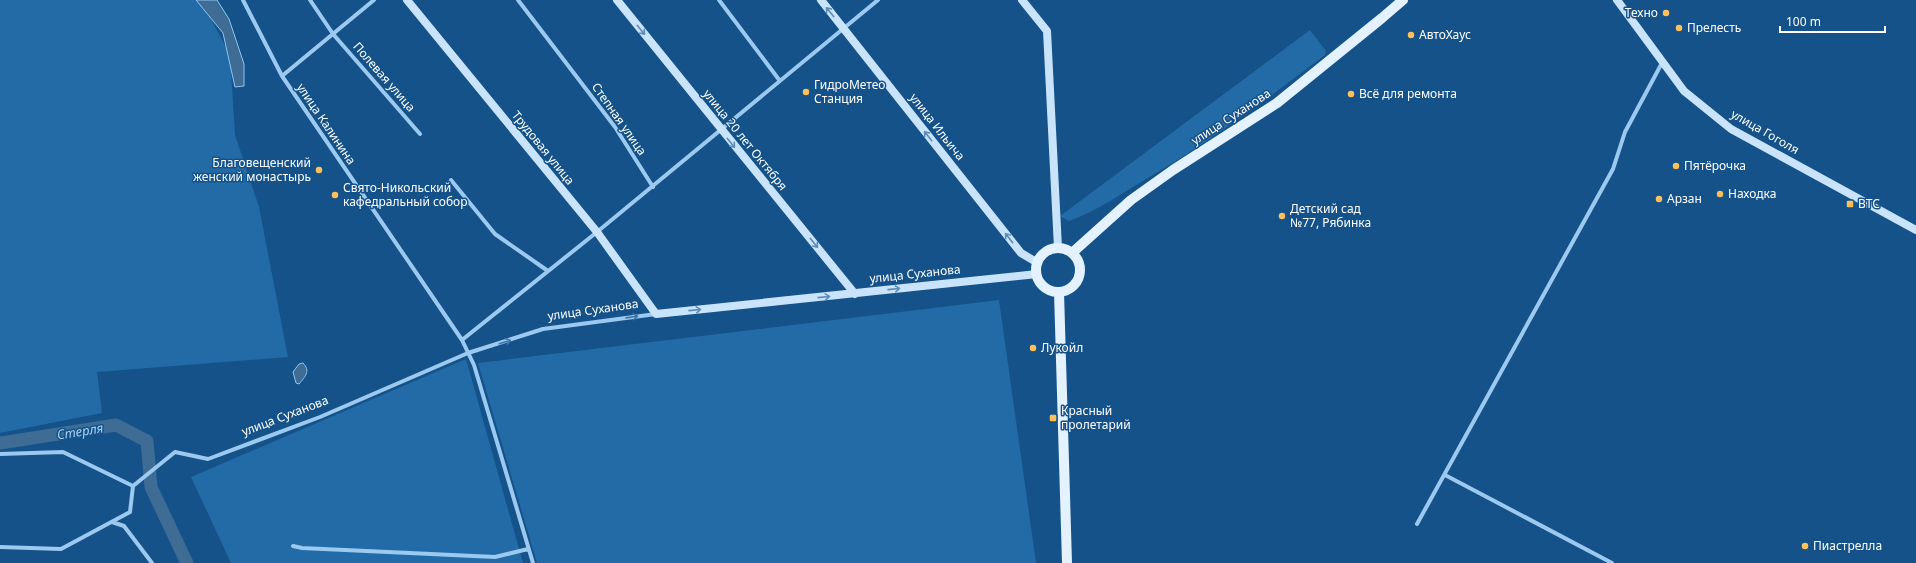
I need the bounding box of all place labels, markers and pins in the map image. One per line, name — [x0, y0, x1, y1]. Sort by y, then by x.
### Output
place label: Техно — [1625, 4, 1658, 21]
marker: Техно — [1661, 8, 1671, 18]
place label: Прелесть — [1687, 19, 1741, 36]
marker: Прелесть — [1674, 23, 1684, 33]
place label: АвтоХаус — [1419, 26, 1471, 43]
marker: АвтоХаус — [1406, 30, 1416, 40]
place label: ГидроМетео Станция — [814, 76, 886, 107]
place label: Всё для ремонта — [1359, 85, 1457, 102]
marker: ГидроМетео Станция — [801, 87, 811, 97]
marker: Всё для ремонта — [1346, 89, 1356, 99]
place label: Благовещенский женский монастырь — [193, 154, 311, 185]
place label: Пятёрочка — [1684, 157, 1746, 174]
marker: Пятёрочка — [1671, 161, 1681, 171]
marker: Благовещенский женский монастырь — [314, 165, 324, 175]
place label: Свято-Никольский кафедральный собор — [343, 179, 468, 210]
place label: Находка — [1728, 185, 1776, 202]
marker: Находка — [1715, 189, 1725, 199]
marker: Свято-Никольский кафедральный собор — [330, 190, 340, 200]
place label: Арзан — [1667, 190, 1702, 207]
marker: Арзан — [1654, 194, 1664, 204]
place label: ВТС — [1858, 195, 1880, 212]
marker: ВТС — [1845, 199, 1855, 209]
place label: Детский сад №77, Рябинка — [1290, 200, 1371, 231]
marker: Детский сад №77, Рябинка — [1277, 211, 1287, 221]
place label: Лукойл — [1041, 339, 1083, 356]
marker: Лукойл — [1028, 343, 1038, 353]
place label: Красный пролетарий — [1061, 402, 1131, 433]
marker: Красный пролетарий — [1048, 413, 1058, 423]
place label: Пиастрелла — [1813, 537, 1882, 554]
marker: Пиастрелла — [1800, 541, 1810, 551]

